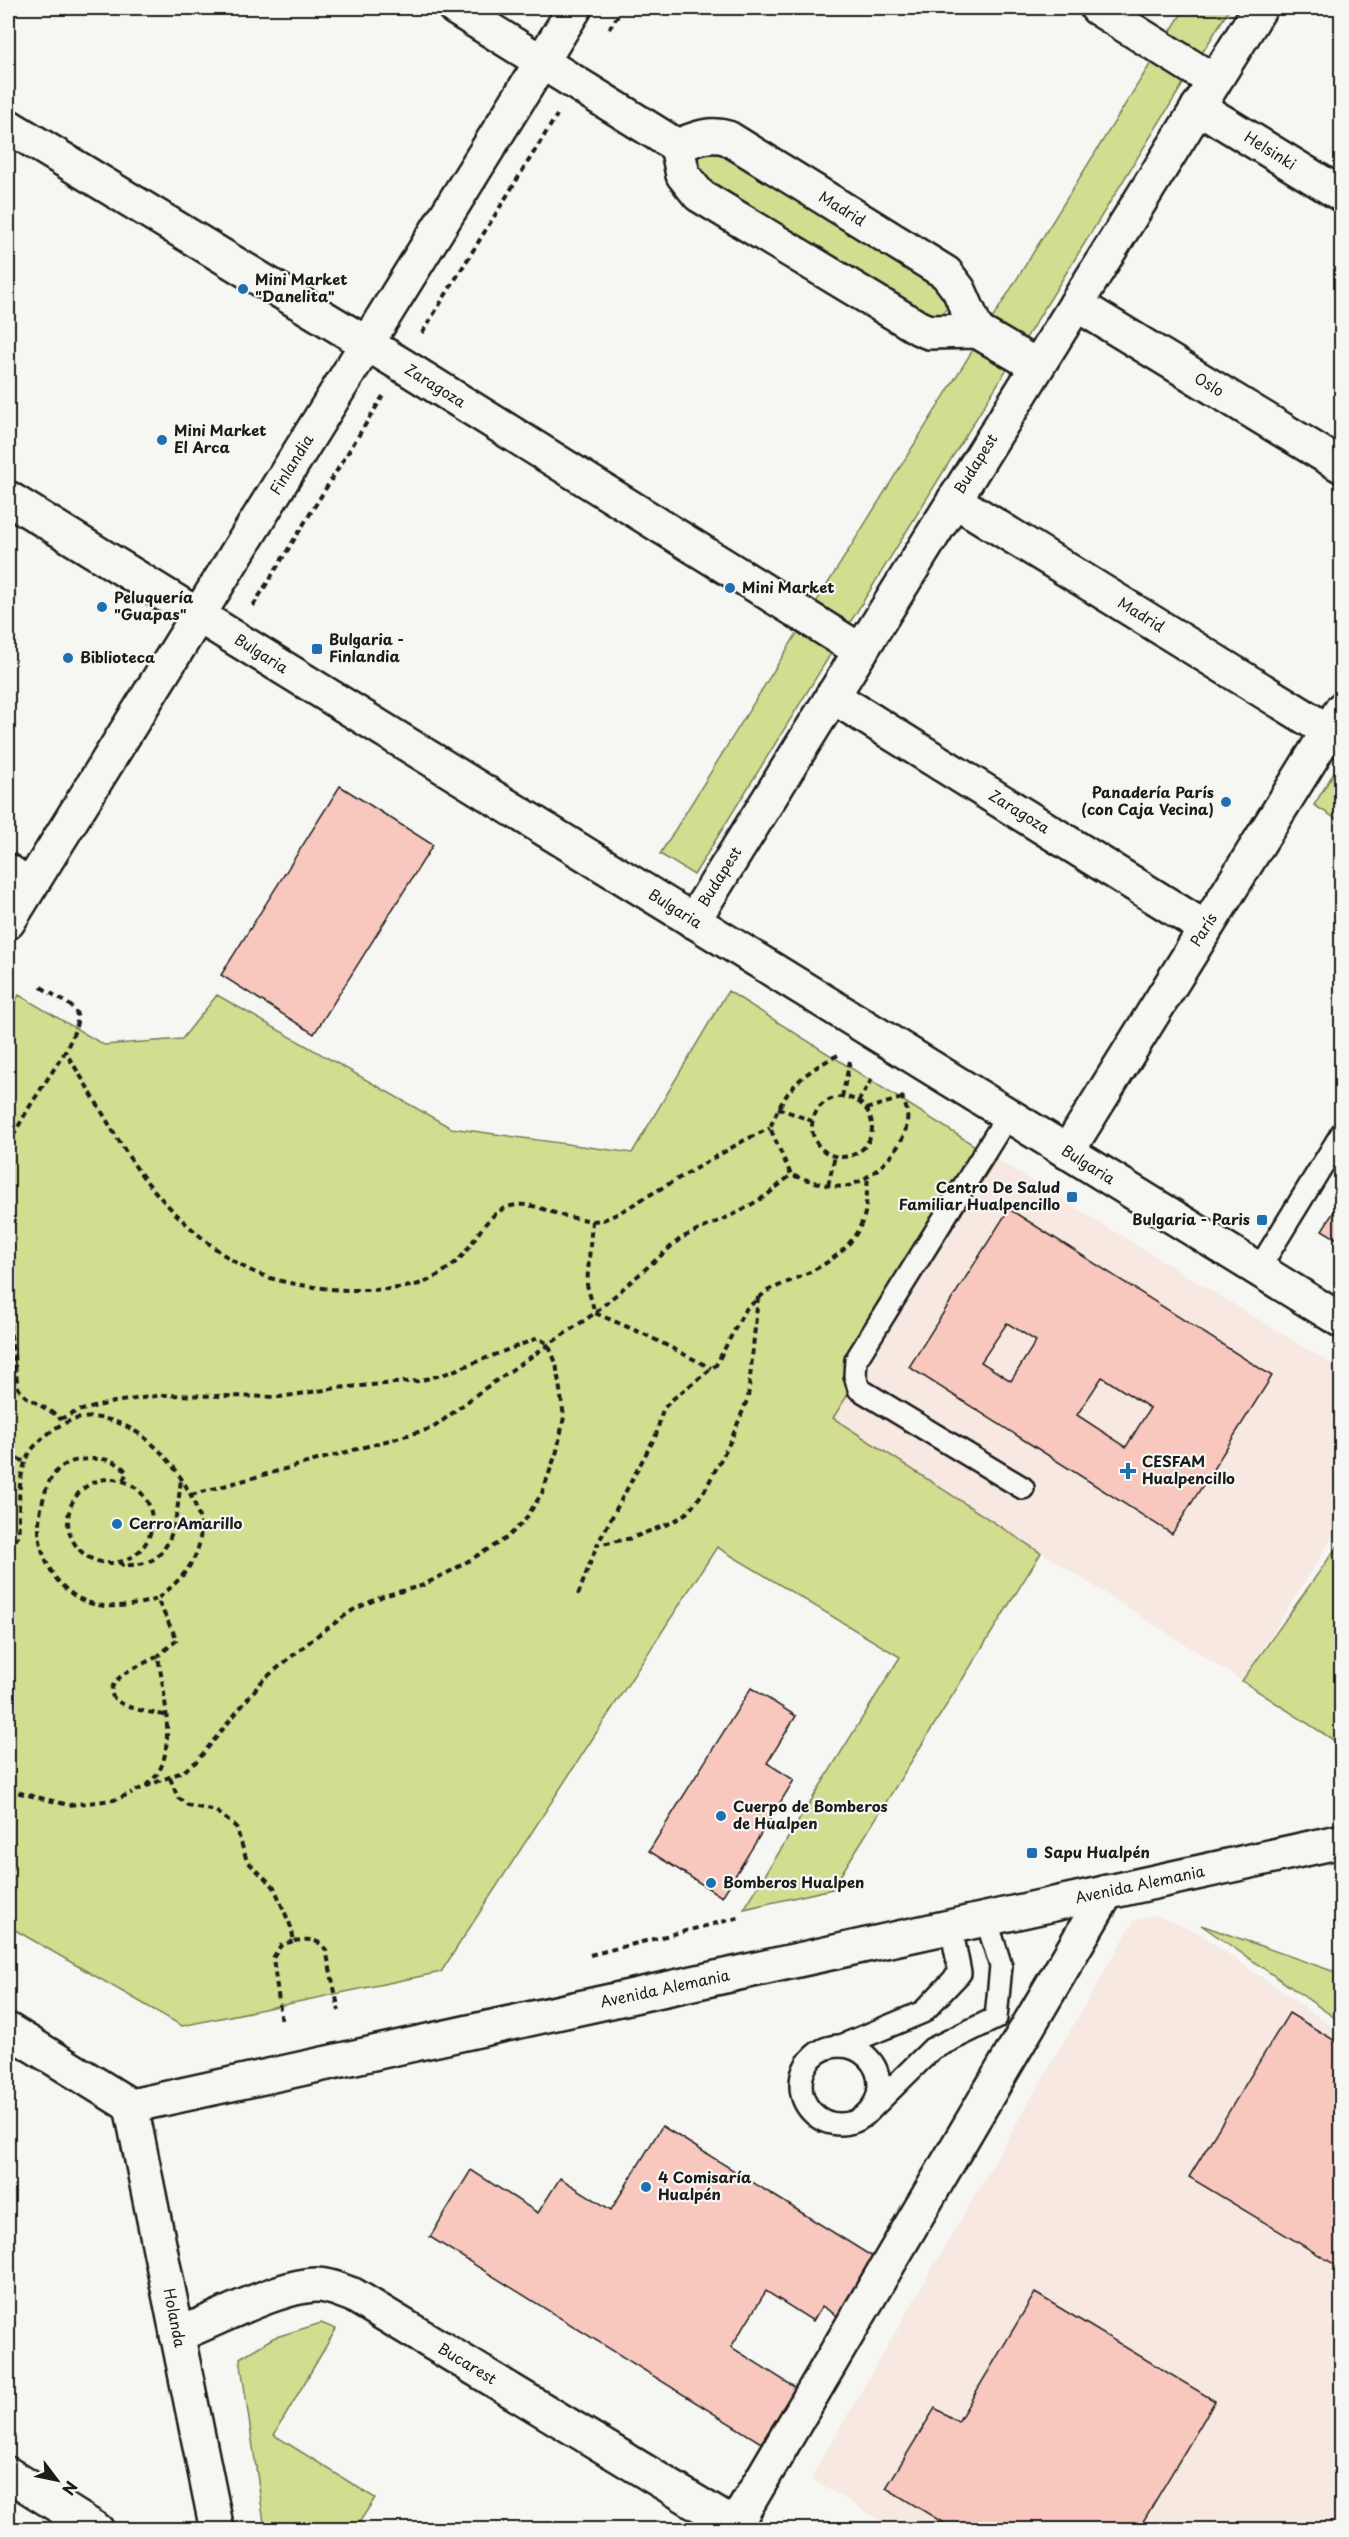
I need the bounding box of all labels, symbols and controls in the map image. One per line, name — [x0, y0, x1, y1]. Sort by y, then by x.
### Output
street label: Helsinki — [1240, 125, 1301, 175]
street label: Madrid — [815, 184, 871, 231]
place label: Mini Market "Danelita" — [255, 267, 348, 307]
marker: Mini Market "Danelita" — [236, 282, 250, 296]
street label: Zaragoza — [401, 357, 471, 413]
street label: Oslo — [1191, 366, 1229, 402]
place label: Mini Market El Arca — [174, 418, 267, 458]
street label: Finlandia — [263, 429, 319, 499]
street label: Budapest — [947, 429, 1002, 498]
marker: Mini Market El Arca — [155, 433, 169, 447]
place label: Mini Market — [742, 575, 835, 598]
marker: Mini Market — [723, 581, 737, 595]
place label: Peluquería "Guapas" — [114, 585, 194, 625]
street label: Madrid — [1114, 590, 1170, 637]
marker: Peluquería "Guapas" — [95, 600, 109, 614]
street label: Bulgaria — [230, 627, 294, 679]
place label: Bulgaria - Finlandia — [329, 627, 404, 667]
marker: Bulgaria - Finlandia — [310, 642, 324, 656]
place label: Biblioteca — [80, 645, 155, 668]
marker: Biblioteca — [61, 651, 75, 665]
place label: Panadería París (con Caja Vecina) — [1081, 780, 1214, 820]
street label: Zaragoza — [985, 783, 1055, 839]
marker: Panadería París (con Caja Vecina) — [1219, 795, 1233, 809]
street label: Budapest — [691, 842, 746, 911]
street label: Bulgaria — [644, 882, 708, 934]
street label: París — [1183, 908, 1222, 950]
street label: Bulgaria — [1057, 1138, 1121, 1190]
place label: Centro De Salud Familiar Hualpencillo — [899, 1175, 1060, 1215]
marker: Centro De Salud Familiar Hualpencillo — [1065, 1190, 1079, 1204]
place label: Bulgaria - Paris — [1132, 1207, 1250, 1230]
marker: Bulgaria - Paris — [1255, 1213, 1269, 1227]
place label: CESFAM Hualpencillo — [1142, 1449, 1235, 1489]
marker: CESFAM Hualpencillo — [1119, 1462, 1137, 1480]
place label: Cerro Amarillo — [129, 1511, 242, 1534]
marker: Cerro Amarillo — [110, 1517, 124, 1531]
place label: Cuerpo de Bomberos de Hualpen — [733, 1794, 888, 1834]
marker: Cuerpo de Bomberos de Hualpen — [714, 1809, 728, 1823]
place label: Sapu Hualpén — [1044, 1840, 1150, 1863]
marker: Sapu Hualpén — [1025, 1846, 1039, 1860]
street label: Avenida Alemania — [1073, 1858, 1207, 1908]
place label: Bomberos Hualpen — [723, 1870, 864, 1893]
marker: Bomberos Hualpen — [704, 1876, 718, 1890]
street label: Avenida Alemania — [598, 1962, 732, 2012]
place label: 4 Comisaría Hualpén — [658, 2165, 752, 2205]
marker: 4 Comisaría Hualpén — [639, 2180, 653, 2194]
street label: Holanda — [158, 2286, 193, 2350]
street label: Bucarest — [434, 2336, 502, 2389]
north arrow — [27, 2450, 87, 2510]
text: N — [57, 2477, 84, 2500]

